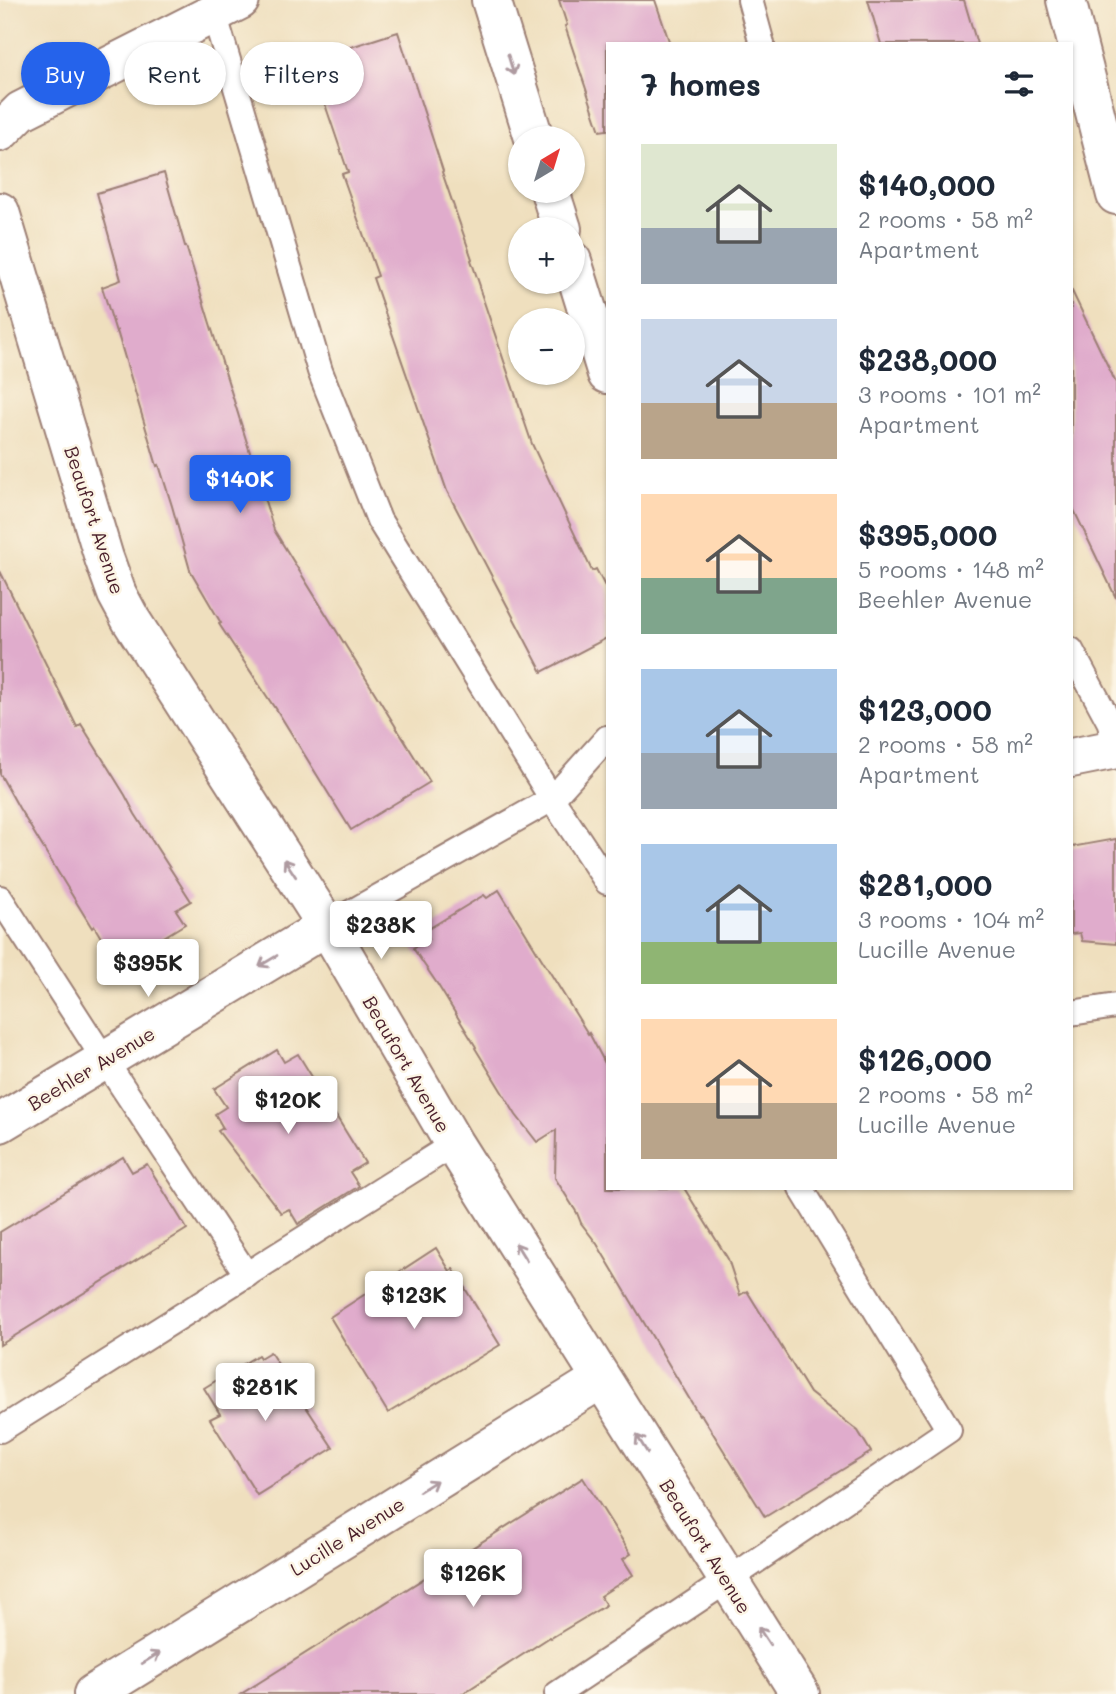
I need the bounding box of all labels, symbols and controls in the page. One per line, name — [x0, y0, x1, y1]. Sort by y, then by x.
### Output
chip: Buy — [21, 42, 110, 105]
chip: Rent — [124, 42, 226, 105]
chip: Filters — [240, 42, 364, 105]
one-way arrow — [506, 54, 519, 76]
text: 7 homes — [641, 64, 761, 104]
icon: filters — [1000, 65, 1038, 103]
north arrow — [508, 126, 584, 203]
map controls — [508, 126, 585, 385]
text: $140,000 — [858, 164, 995, 204]
icon: home — [697, 172, 781, 256]
text: 2 rooms · 58 m² — [858, 204, 1033, 234]
button: + — [508, 217, 585, 294]
text: Apartment — [858, 234, 980, 264]
button: − — [508, 308, 585, 385]
text: $238,000 — [858, 339, 997, 379]
icon: home — [697, 347, 781, 431]
text: 3 rooms · 101 m² — [858, 379, 1041, 409]
text: Apartment — [858, 409, 980, 439]
street label: Beaufort Avenue — [59, 443, 131, 597]
pin: $140K — [191, 456, 289, 515]
text: $140K — [206, 463, 274, 493]
text: $395,000 — [858, 514, 997, 554]
icon: home — [697, 522, 781, 606]
text: 5 rooms · 148 m² — [858, 554, 1044, 584]
text: Beehler Avenue — [858, 584, 1032, 614]
text: $123,000 — [858, 689, 992, 729]
icon: home — [697, 697, 781, 781]
text: 2 rooms · 58 m² — [858, 729, 1033, 759]
text: Apartment — [858, 759, 980, 789]
one-way arrow — [282, 859, 297, 878]
text: $281,000 — [858, 864, 992, 904]
icon: home — [697, 872, 781, 956]
pin: $238K — [332, 902, 430, 961]
text: 3 rooms · 104 m² — [858, 904, 1044, 934]
text: $238K — [346, 909, 416, 939]
text: Lucille Avenue — [858, 934, 1016, 964]
pin: $395K — [99, 940, 197, 999]
text: $395K — [113, 947, 183, 977]
one-way arrow — [259, 955, 279, 969]
street label: Beaufort Avenue — [358, 991, 456, 1137]
street label: Beehler Avenue — [23, 1020, 159, 1116]
text: $126,000 — [858, 1039, 992, 1079]
icon: home — [697, 1047, 781, 1131]
pin: $120K — [239, 1076, 337, 1136]
text: 2 rooms · 58 m² — [858, 1079, 1033, 1109]
text: $120K — [254, 1084, 322, 1114]
text: Lucille Avenue — [858, 1109, 1016, 1139]
one-way arrow — [514, 1242, 528, 1262]
pin: $123K — [365, 1272, 463, 1331]
text: $123K — [381, 1279, 447, 1309]
pin: $281K — [216, 1364, 314, 1423]
text: $281K — [232, 1371, 298, 1401]
one-way arrow — [635, 1435, 649, 1455]
street label: Beaufort Avenue — [655, 1474, 757, 1618]
one-way arrow — [418, 1479, 437, 1494]
street label: Lucille Avenue — [285, 1491, 409, 1581]
pin: $126K — [424, 1550, 522, 1609]
text: $126K — [440, 1557, 506, 1587]
one-way arrow — [756, 1627, 770, 1647]
one-way arrow — [141, 1651, 161, 1665]

